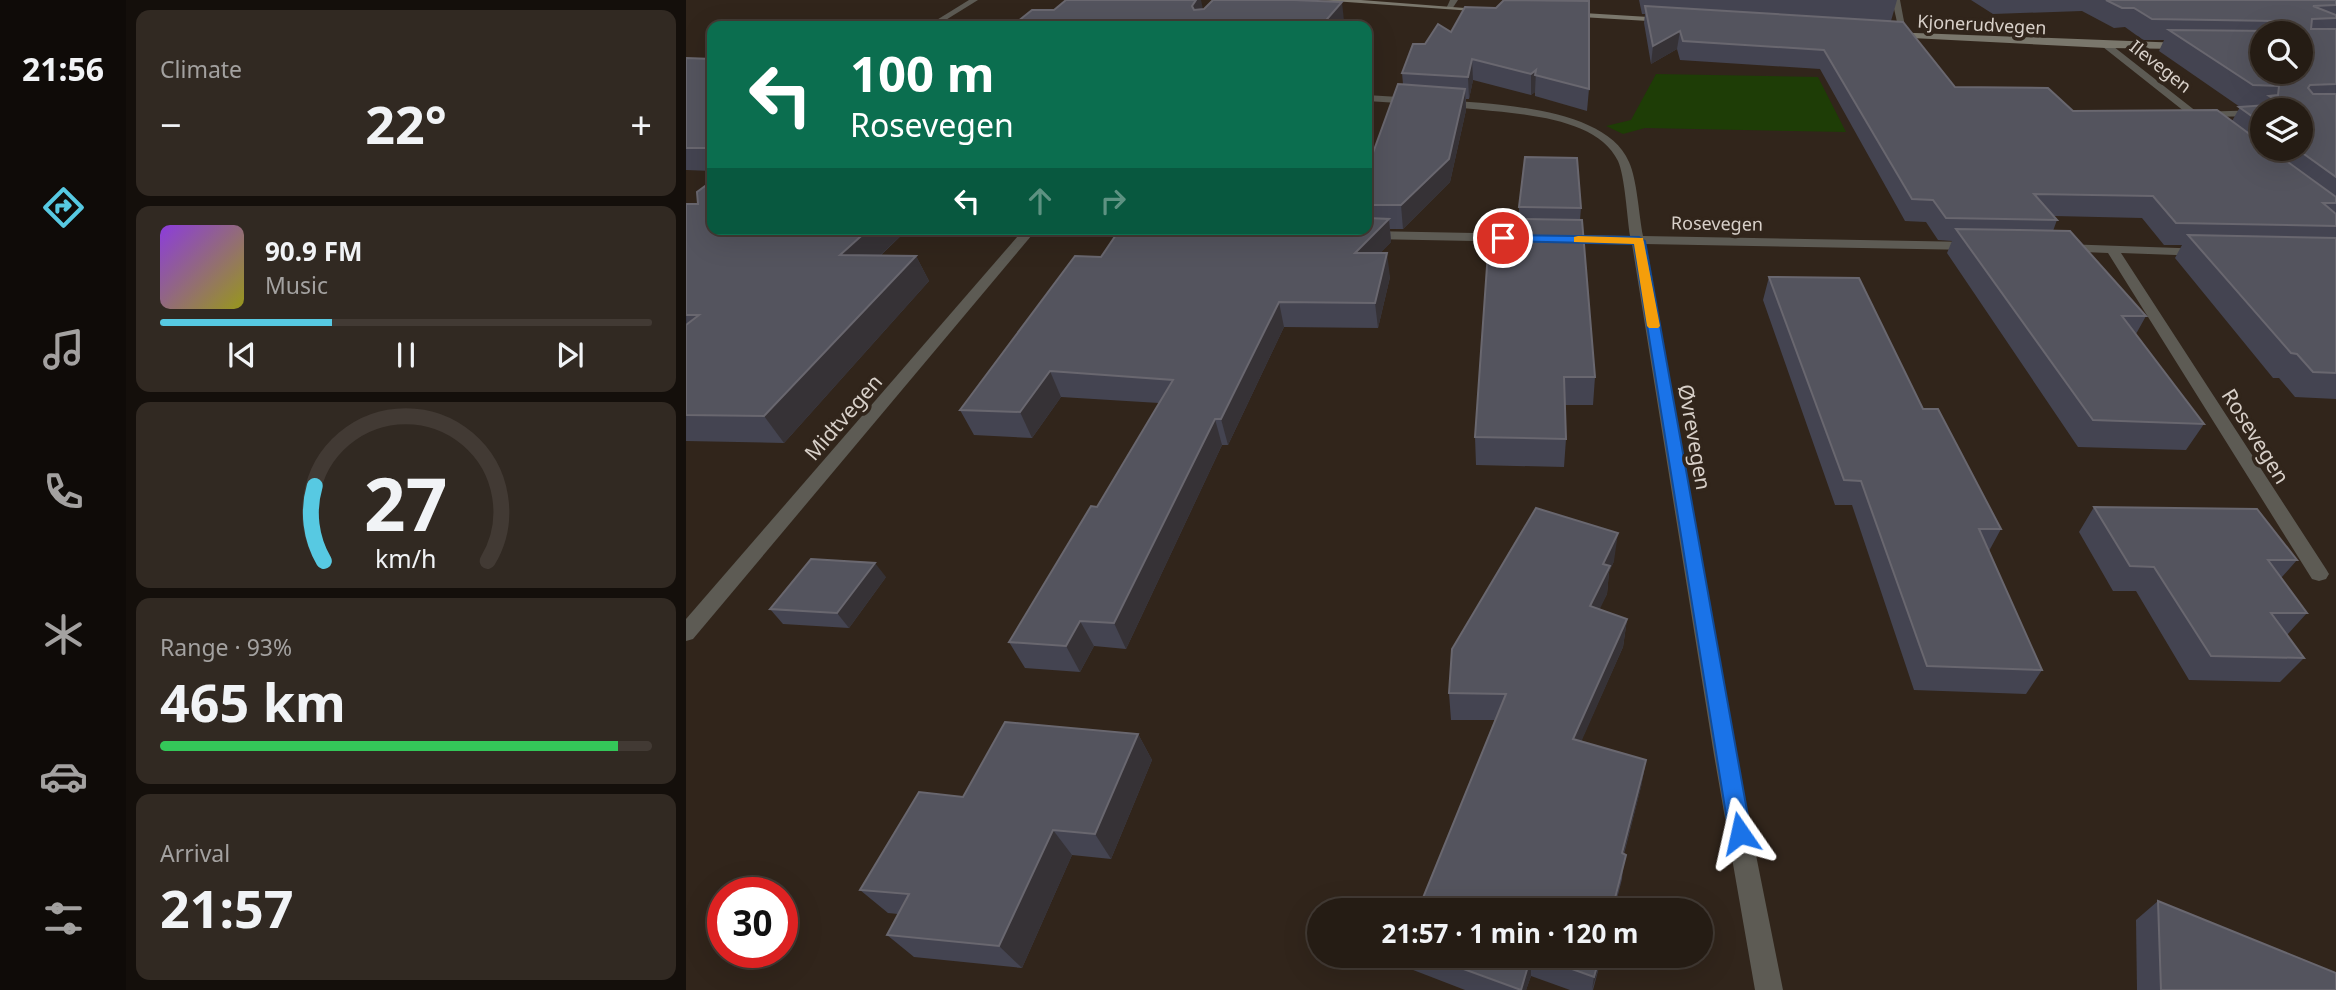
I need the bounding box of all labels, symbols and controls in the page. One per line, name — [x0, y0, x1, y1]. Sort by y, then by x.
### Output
street label: Kjonerudvegen — [1917, 9, 2047, 39]
map controls — [2250, 21, 2313, 161]
button: search — [2250, 21, 2313, 84]
street label: Ilevegen — [2125, 34, 2197, 98]
text: 100 m — [850, 40, 995, 106]
text: 21:56 — [22, 47, 104, 90]
icon: left — [735, 49, 826, 140]
text: Climate — [160, 53, 242, 85]
text: 22° — [365, 88, 447, 159]
text: − — [160, 98, 182, 150]
text: + — [630, 98, 652, 150]
button: layers — [2250, 98, 2313, 161]
text: Rosevegen — [850, 103, 1014, 146]
icon: left — [948, 182, 986, 220]
icon: ahead — [1021, 182, 1059, 220]
icon: right — [1094, 182, 1132, 220]
icon: directions — [39, 183, 88, 232]
pin — [1473, 208, 1533, 268]
street label: Rosevegen — [1671, 210, 1763, 236]
icon: arrive — [1484, 219, 1522, 257]
text: 90.9 FM — [265, 233, 362, 269]
text: Music — [265, 269, 328, 301]
icon: music — [39, 325, 88, 374]
icon: previous — [223, 336, 261, 374]
icon: pause — [387, 336, 425, 374]
icon: next — [551, 336, 589, 374]
street label: Midtvegen — [798, 368, 888, 466]
street label: Øvrevegen — [1672, 382, 1718, 492]
street label: Rosevegen — [2216, 383, 2296, 489]
text: 27 — [364, 453, 448, 552]
icon: phone — [39, 467, 88, 516]
text: km/h — [375, 541, 437, 575]
icon: climate — [39, 610, 88, 659]
text: Range · 93% — [160, 631, 292, 663]
text: 465 km — [160, 666, 346, 737]
icon: car — [39, 752, 88, 801]
position arrow — [1703, 796, 1777, 870]
text: Arrival — [160, 837, 230, 869]
text: 21:57 — [160, 872, 294, 943]
speed limit sign: 30 — [707, 877, 798, 968]
icon: filters — [39, 894, 88, 943]
text: 21:57 · 1 min · 120 m — [1382, 915, 1638, 951]

